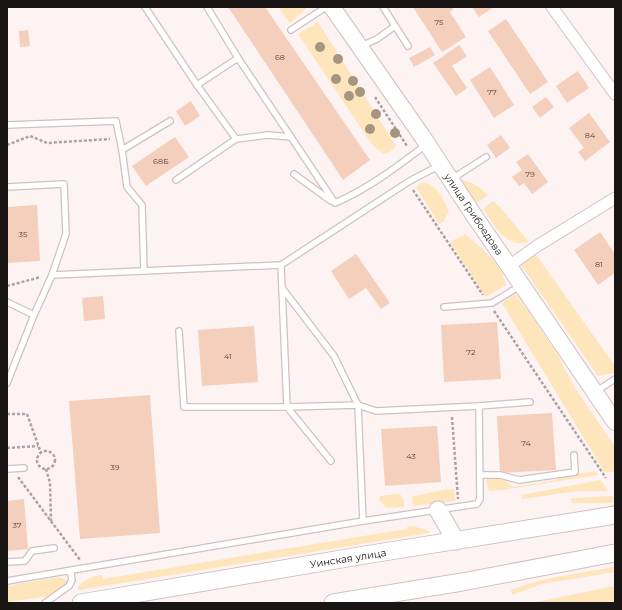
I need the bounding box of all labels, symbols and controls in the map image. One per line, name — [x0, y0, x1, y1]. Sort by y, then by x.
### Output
house number: 75 — [434, 17, 444, 27]
house number: 68 — [275, 52, 285, 62]
house number: 77 — [487, 87, 497, 97]
house number: 84 — [585, 130, 596, 140]
house number: 68Б — [153, 156, 169, 166]
house number: 79 — [525, 169, 535, 179]
street label: улица Грибоедова — [441, 170, 506, 258]
house number: 35 — [19, 229, 28, 239]
house number: 81 — [595, 259, 603, 269]
house number: 72 — [466, 347, 476, 357]
house number: 41 — [224, 351, 232, 361]
house number: 74 — [521, 438, 531, 448]
house number: 43 — [406, 451, 416, 461]
house number: 39 — [110, 462, 120, 472]
house number: 37 — [12, 520, 22, 530]
street label: Уинская улица — [309, 546, 387, 571]

